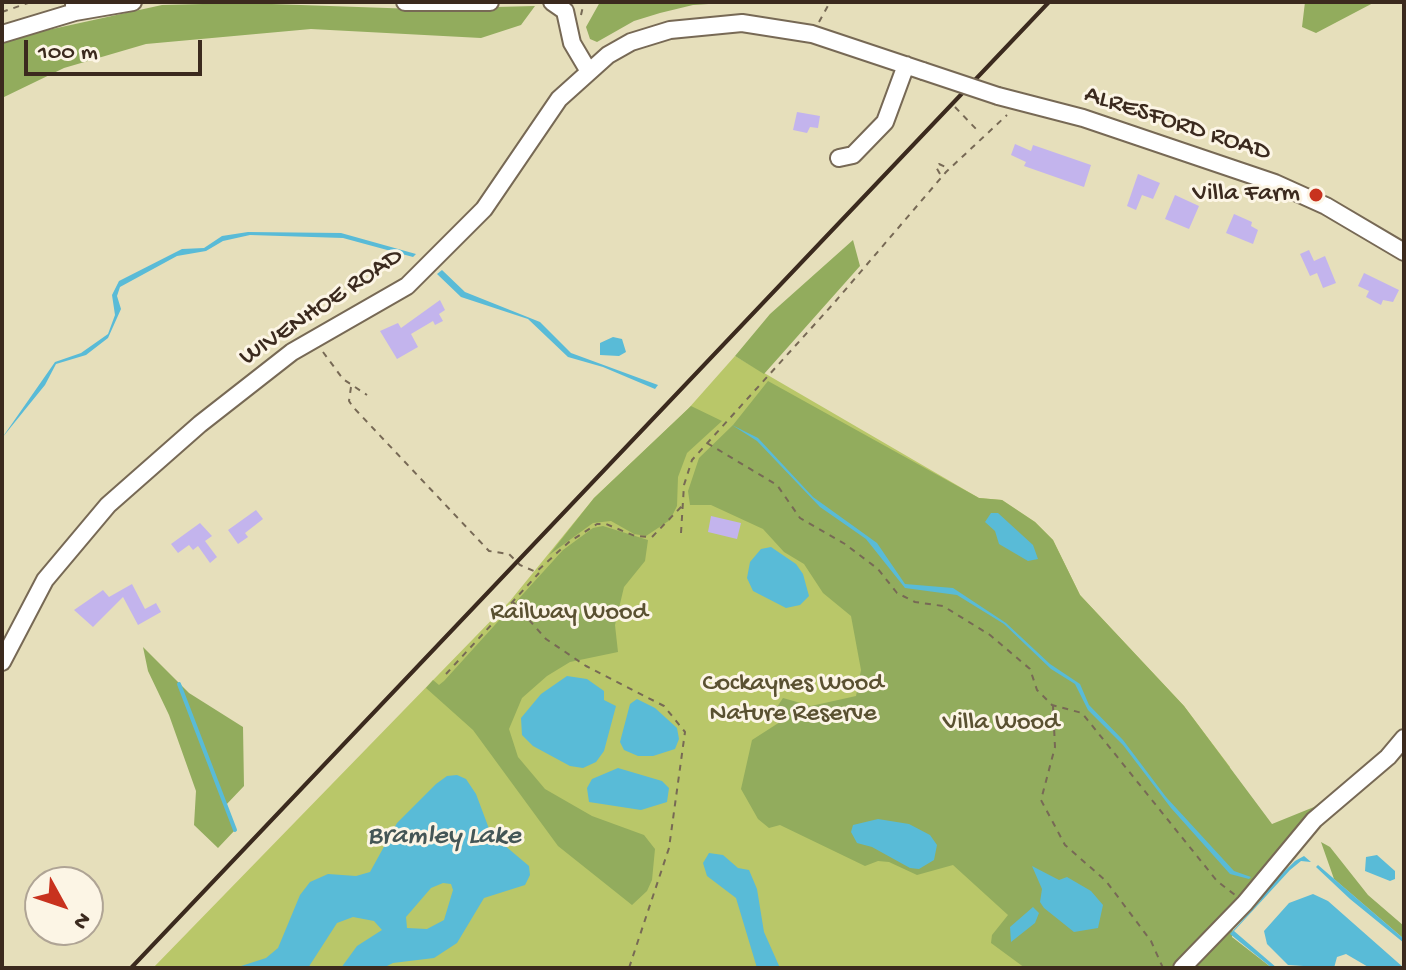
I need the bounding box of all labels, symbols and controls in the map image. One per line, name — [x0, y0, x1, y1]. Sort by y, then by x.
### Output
scale bar — [28, 24, 206, 74]
text: 100 m — [38, 39, 98, 68]
street label: ALRESFORD ROAD — [1080, 80, 1274, 170]
place label: Villa Farm — [1192, 179, 1300, 211]
marker: Villa Farm — [1307, 186, 1325, 204]
street label: WIVENHOE ROAD — [234, 242, 410, 374]
park label: Railway Wood — [490, 598, 648, 630]
park label: Cockaynes Wood Nature Reserve — [702, 669, 884, 730]
park label: Villa Wood — [943, 708, 1059, 740]
water label: Bramley Lake — [367, 821, 521, 855]
north arrow — [24, 866, 104, 946]
text: N — [66, 906, 95, 934]

